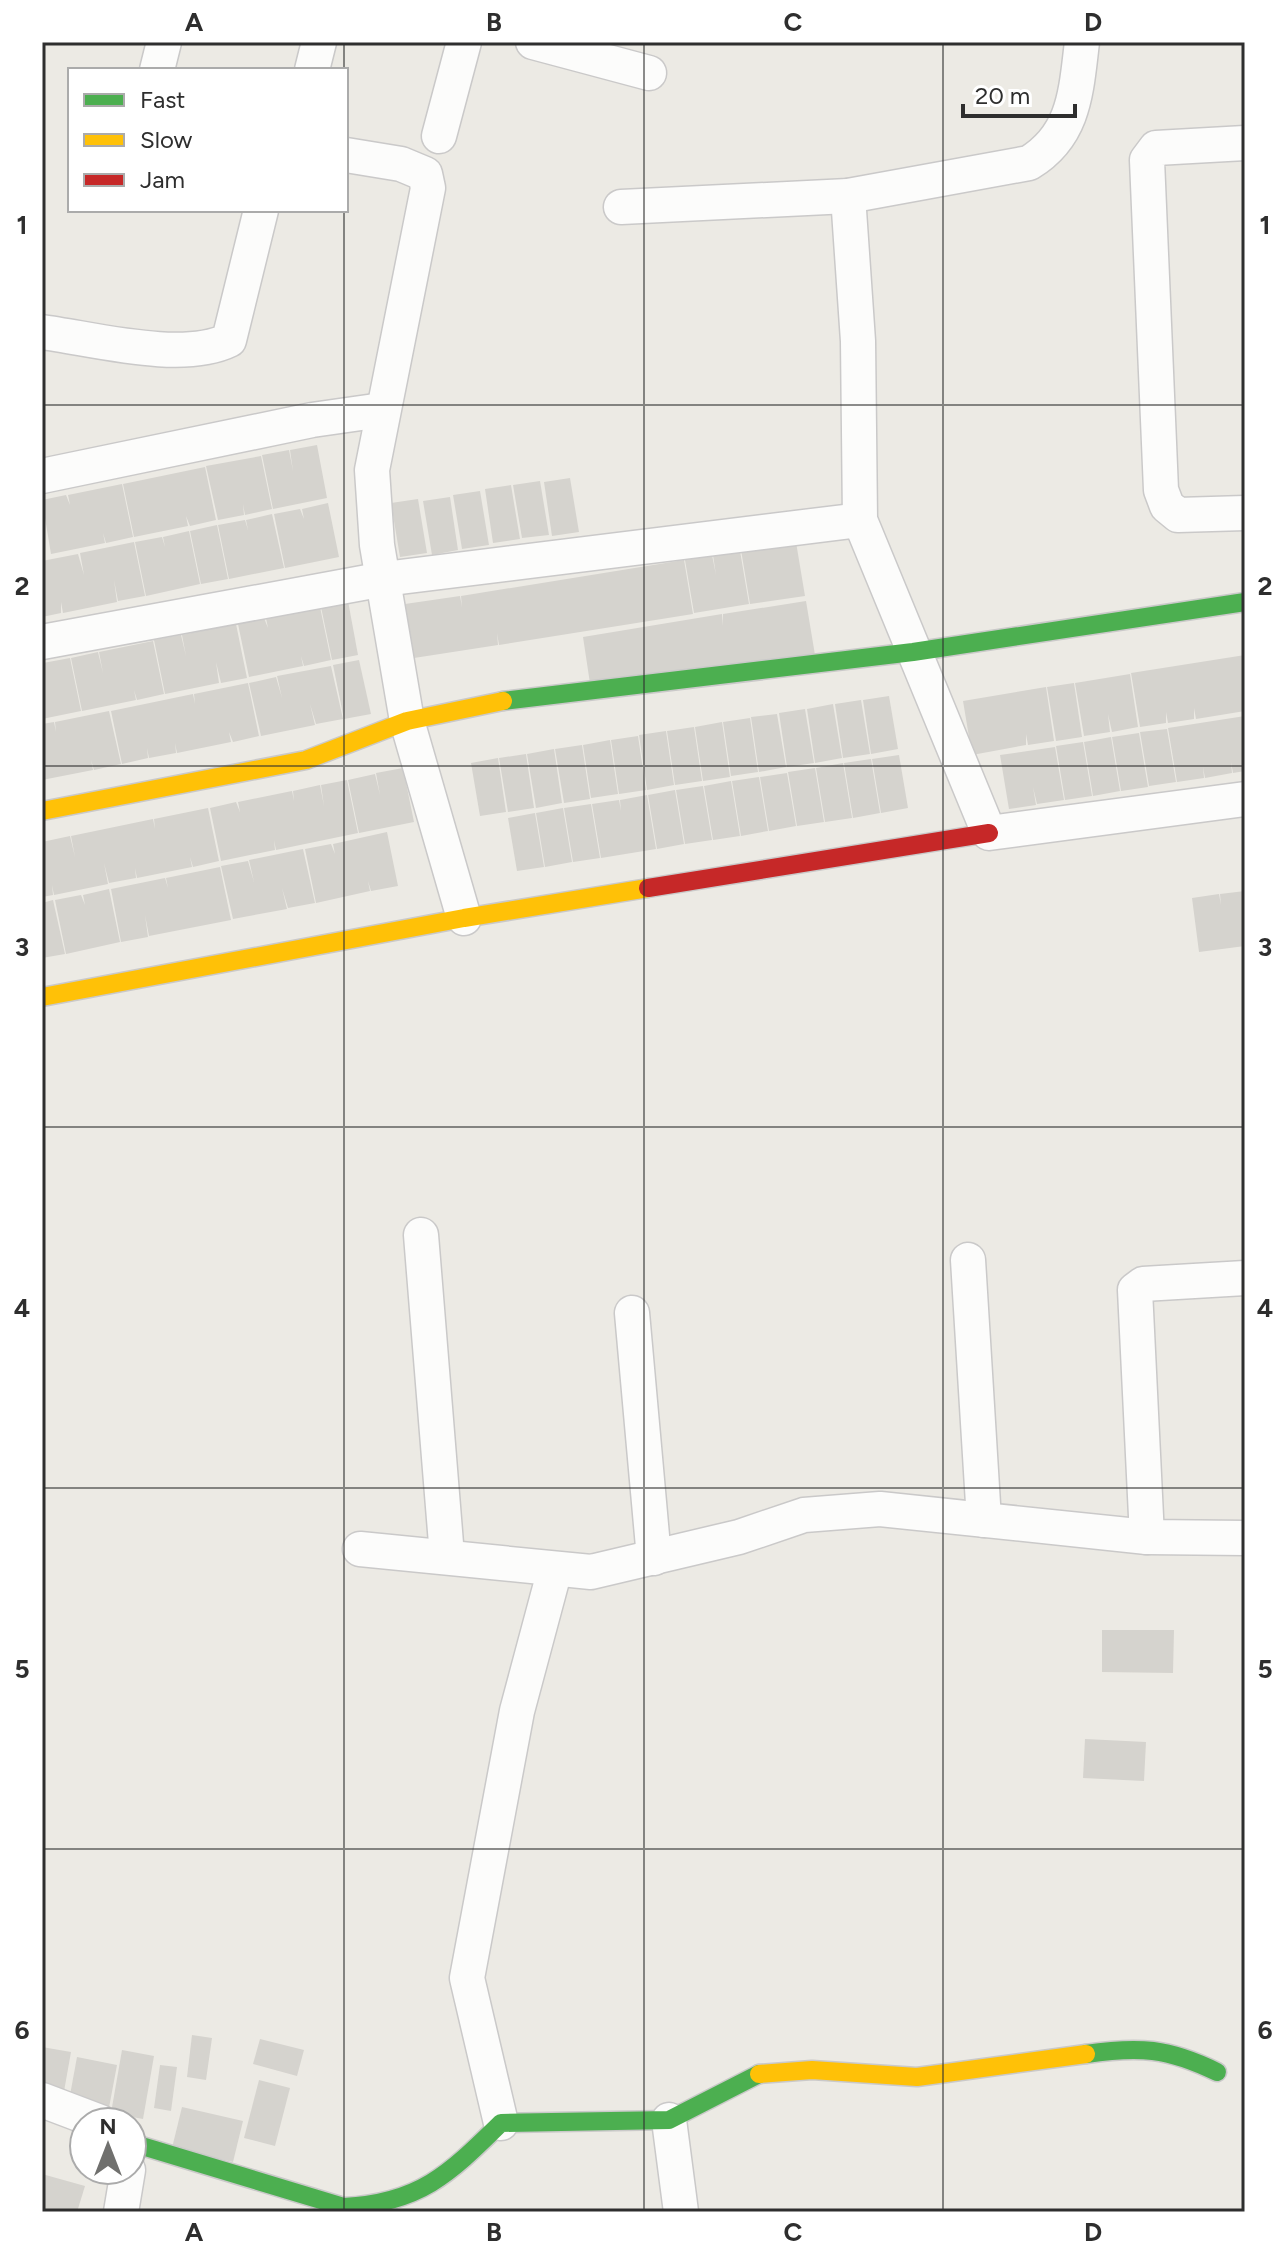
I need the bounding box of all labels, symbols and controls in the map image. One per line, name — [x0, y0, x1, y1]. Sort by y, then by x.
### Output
text: A — [185, 6, 204, 38]
text: B — [486, 6, 502, 38]
text: C — [784, 6, 803, 38]
text: D — [1084, 6, 1102, 38]
legend — [68, 68, 348, 212]
scale bar — [963, 68, 1075, 118]
text: 20 m — [975, 81, 1030, 110]
text: Fast — [140, 85, 185, 114]
text: Slow — [140, 125, 193, 154]
text: Jam — [140, 165, 185, 194]
text: 1 — [17, 209, 27, 241]
text: 1 — [1260, 209, 1270, 241]
text: 2 — [14, 570, 30, 602]
text: 2 — [1257, 570, 1273, 602]
text: 3 — [15, 931, 29, 963]
text: 3 — [1258, 931, 1272, 963]
text: 4 — [14, 1292, 30, 1324]
text: 4 — [1257, 1292, 1273, 1324]
text: 5 — [14, 1653, 30, 1685]
text: 5 — [1257, 1653, 1273, 1685]
text: 6 — [14, 2014, 30, 2046]
text: 6 — [1257, 2014, 1273, 2046]
north arrow — [68, 2106, 148, 2186]
text: N — [99, 2113, 117, 2140]
text: A — [185, 2216, 204, 2248]
text: B — [486, 2216, 502, 2248]
text: C — [784, 2216, 803, 2248]
text: D — [1084, 2216, 1102, 2248]

